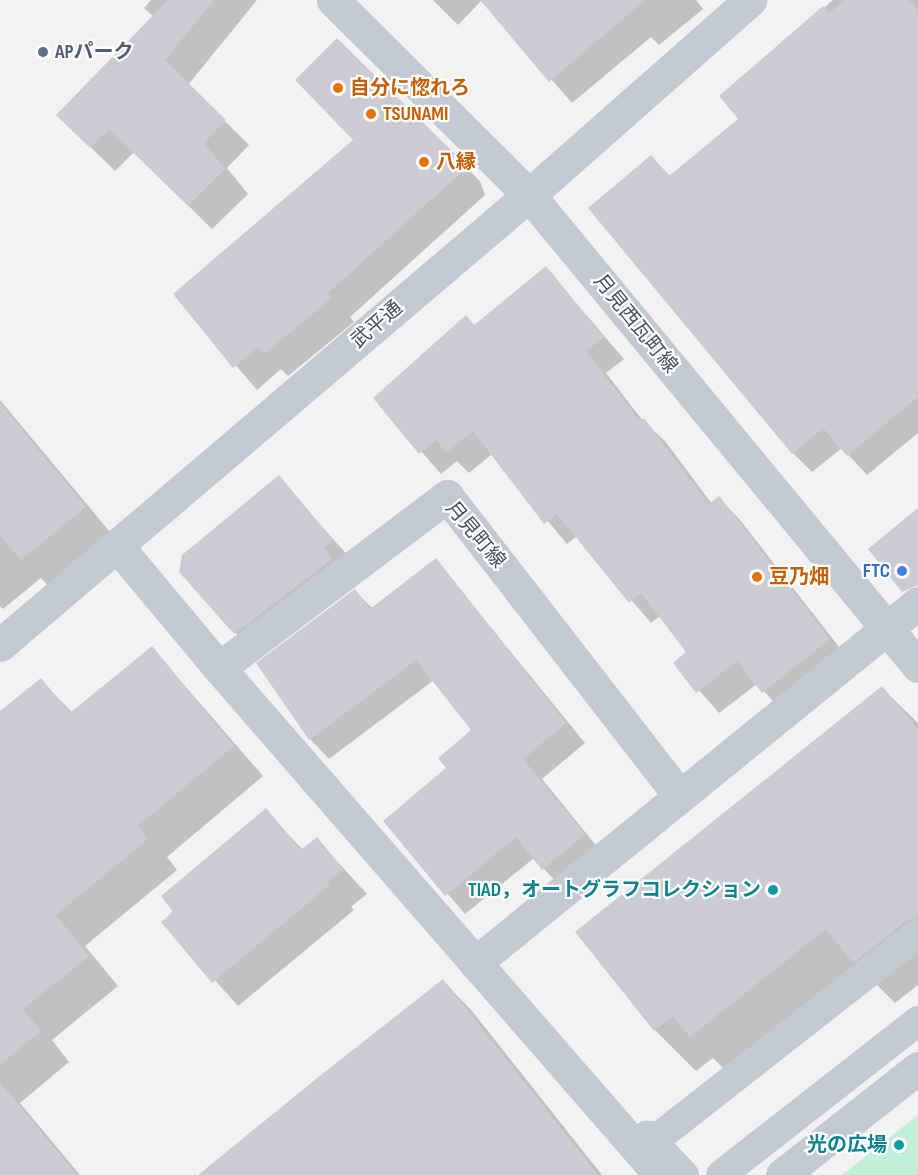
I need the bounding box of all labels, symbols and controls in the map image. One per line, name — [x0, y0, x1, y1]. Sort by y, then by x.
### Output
place label: APパーク — [55, 40, 134, 64]
marker: APパーク — [36, 45, 50, 59]
place label: 自分に惚れろ — [350, 76, 470, 100]
marker: 自分に惚れろ — [331, 81, 345, 95]
place label: TSUNAMI — [383, 102, 448, 126]
marker: TSUNAMI — [364, 107, 378, 121]
place label: 八縁 — [436, 150, 476, 174]
marker: 八縁 — [417, 155, 431, 169]
street label: 月見西瓦町線 — [588, 270, 682, 378]
street label: 武平通 — [346, 296, 408, 354]
street label: 月見町線 — [440, 497, 510, 573]
place label: FTC — [863, 559, 890, 583]
marker: FTC — [895, 564, 909, 578]
place label: 豆乃畑 — [769, 565, 829, 589]
marker: 豆乃畑 — [750, 570, 764, 584]
place label: TIAD，オートグラフコレクション — [468, 878, 761, 902]
marker: TIAD，オートグラフコレクション — [766, 883, 780, 897]
place label: 光の広場 — [807, 1133, 887, 1157]
marker: 光の広場 — [892, 1138, 906, 1152]

